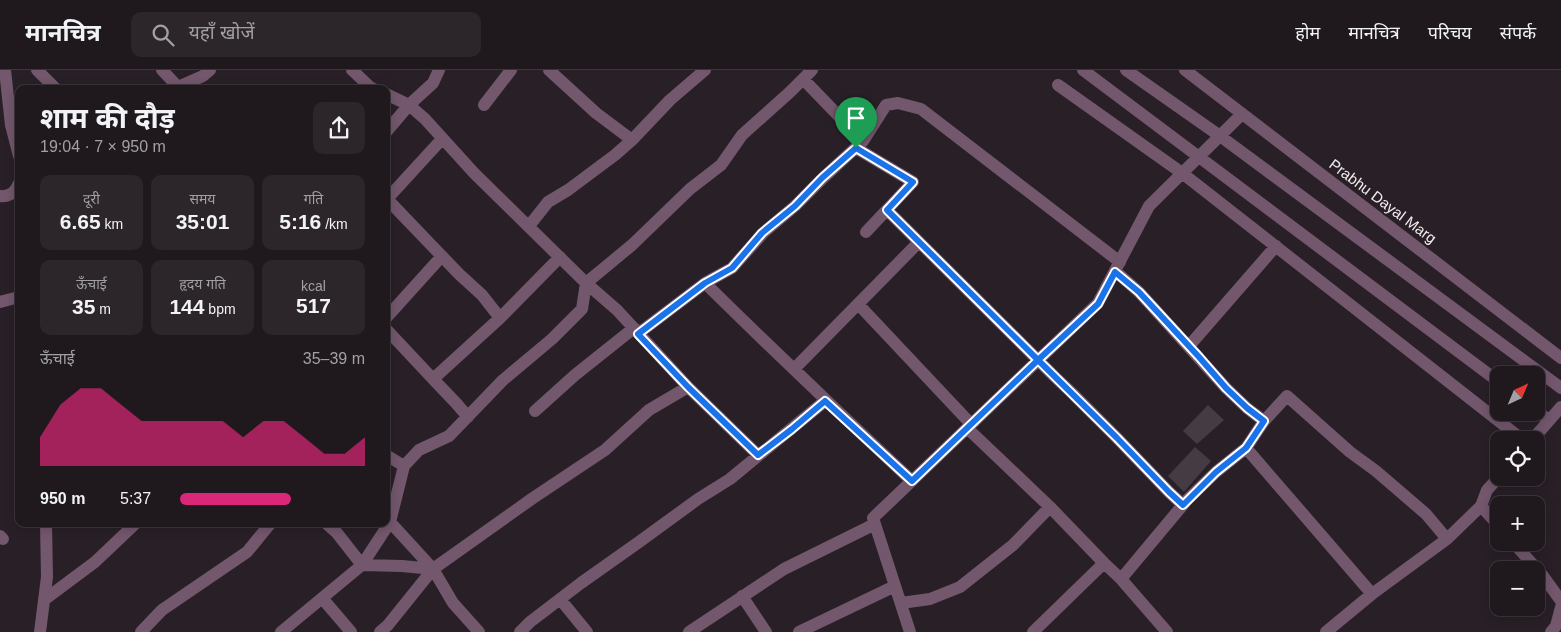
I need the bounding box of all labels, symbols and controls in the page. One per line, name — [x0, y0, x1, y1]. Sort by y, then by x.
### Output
search box — [131, 12, 481, 57]
text: मानचित्र — [25, 19, 101, 46]
icon: search — [149, 21, 177, 49]
text: यहाँ खोजें — [189, 22, 255, 43]
text: होम — [1295, 23, 1320, 43]
text: मानचित्र — [1348, 23, 1400, 43]
text: परिचय — [1428, 23, 1472, 43]
text: संपर्क — [1500, 23, 1536, 43]
pin — [835, 97, 877, 148]
button: share — [313, 102, 365, 154]
text: शाम की दौड़ — [40, 103, 175, 134]
icon: arrive — [842, 104, 870, 132]
text: 19:04 · 7 × 950 m — [40, 138, 166, 155]
street label: Prabhu Dayal Marg — [1326, 155, 1440, 247]
text: दूरी — [83, 191, 100, 207]
text: समय — [190, 191, 215, 207]
text: गति — [304, 191, 323, 207]
text: 6.65 — [60, 210, 101, 233]
text: 35:01 — [176, 210, 229, 233]
text: 5:16 — [279, 210, 321, 233]
text: km — [101, 216, 123, 232]
text: /km — [321, 216, 348, 232]
text: ऊँचाई — [76, 276, 107, 292]
text: हृदय गति — [179, 276, 226, 292]
text: kcal — [301, 278, 326, 294]
text: 517 — [296, 294, 331, 317]
text: 35 — [72, 295, 95, 318]
text: 144 — [169, 295, 204, 318]
text: m — [95, 301, 111, 317]
text: bpm — [204, 301, 236, 317]
text: ऊँचाई — [40, 350, 75, 367]
text: 35–39 m — [303, 350, 365, 367]
north arrow — [1490, 366, 1545, 421]
map controls — [1490, 366, 1545, 616]
button: locate — [1490, 431, 1545, 486]
text: 950 m — [40, 490, 85, 507]
text: 5:37 — [120, 490, 151, 507]
button: + — [1490, 496, 1545, 551]
button: − — [1490, 561, 1545, 616]

